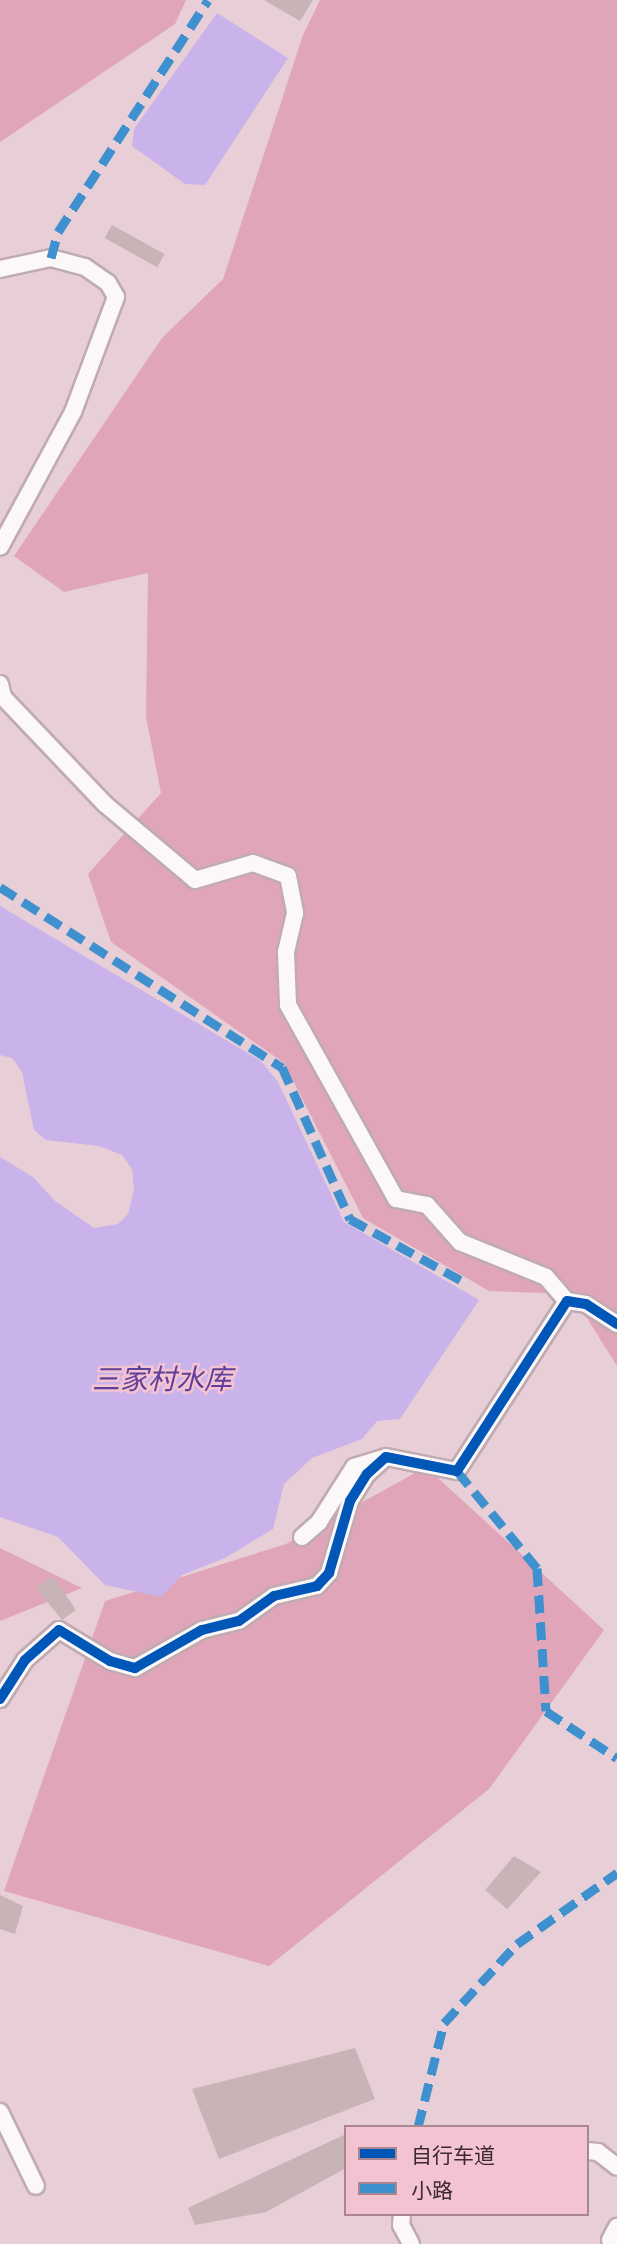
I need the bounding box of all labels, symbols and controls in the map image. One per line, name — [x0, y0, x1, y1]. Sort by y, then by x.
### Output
water label: 三家村水库 — [92, 1362, 232, 1396]
legend — [344, 2125, 589, 2216]
text: 自行车道 — [411, 2142, 495, 2169]
text: 小路 — [411, 2177, 453, 2204]

